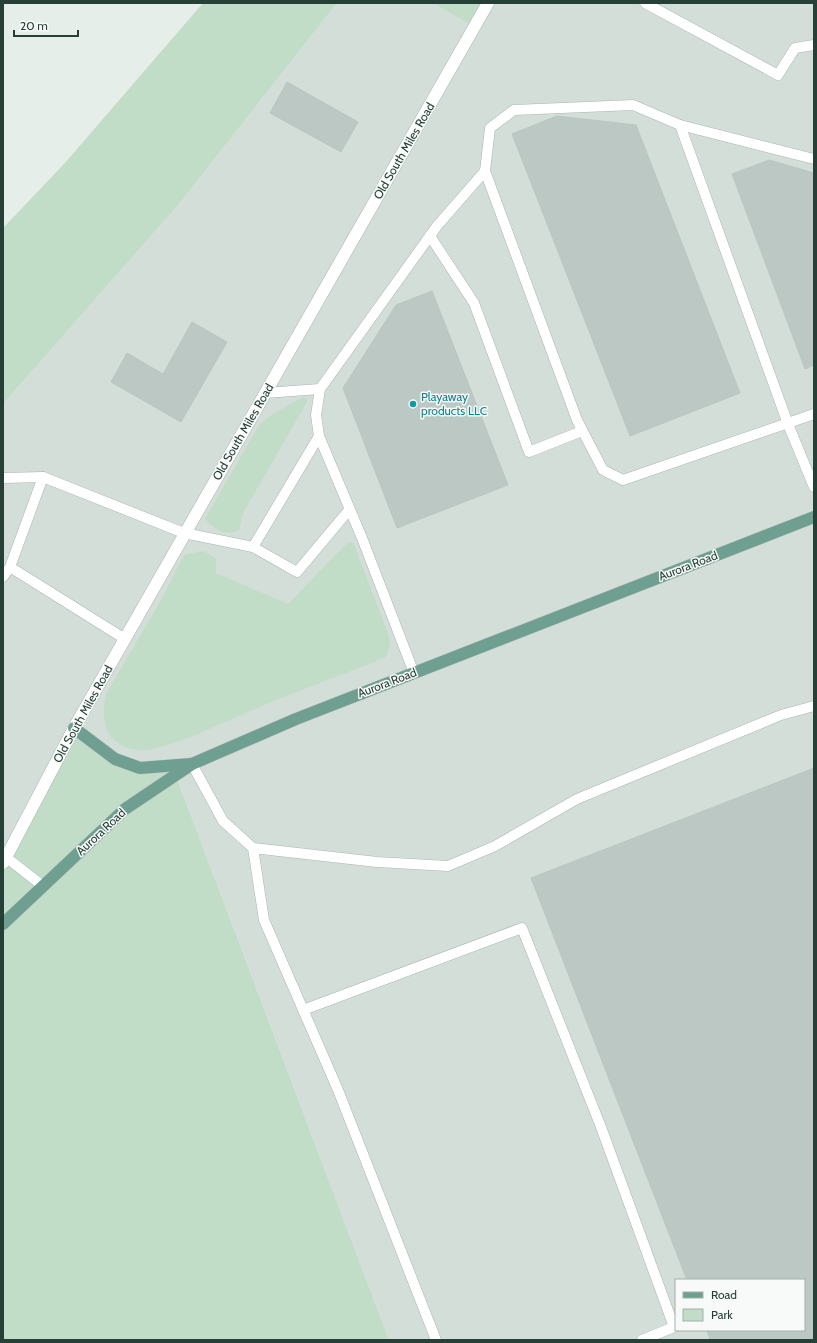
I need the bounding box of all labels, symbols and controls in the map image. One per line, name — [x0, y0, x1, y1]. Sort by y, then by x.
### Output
scale bar — [14, 12, 78, 38]
text: 20 m — [20, 18, 48, 33]
street label: Old South Miles Road — [370, 100, 437, 202]
street label: Old South Miles Road — [209, 381, 276, 483]
place label: Playaway products LLC — [421, 389, 487, 418]
marker: Playaway products LLC — [408, 399, 418, 409]
street label: Aurora Road — [656, 547, 719, 584]
street label: Old South Miles Road — [50, 662, 116, 765]
street label: Aurora Road — [355, 664, 418, 701]
street label: Aurora Road — [73, 805, 128, 858]
legend — [675, 1279, 805, 1331]
text: Road — [711, 1287, 737, 1302]
text: Park — [711, 1307, 733, 1322]

